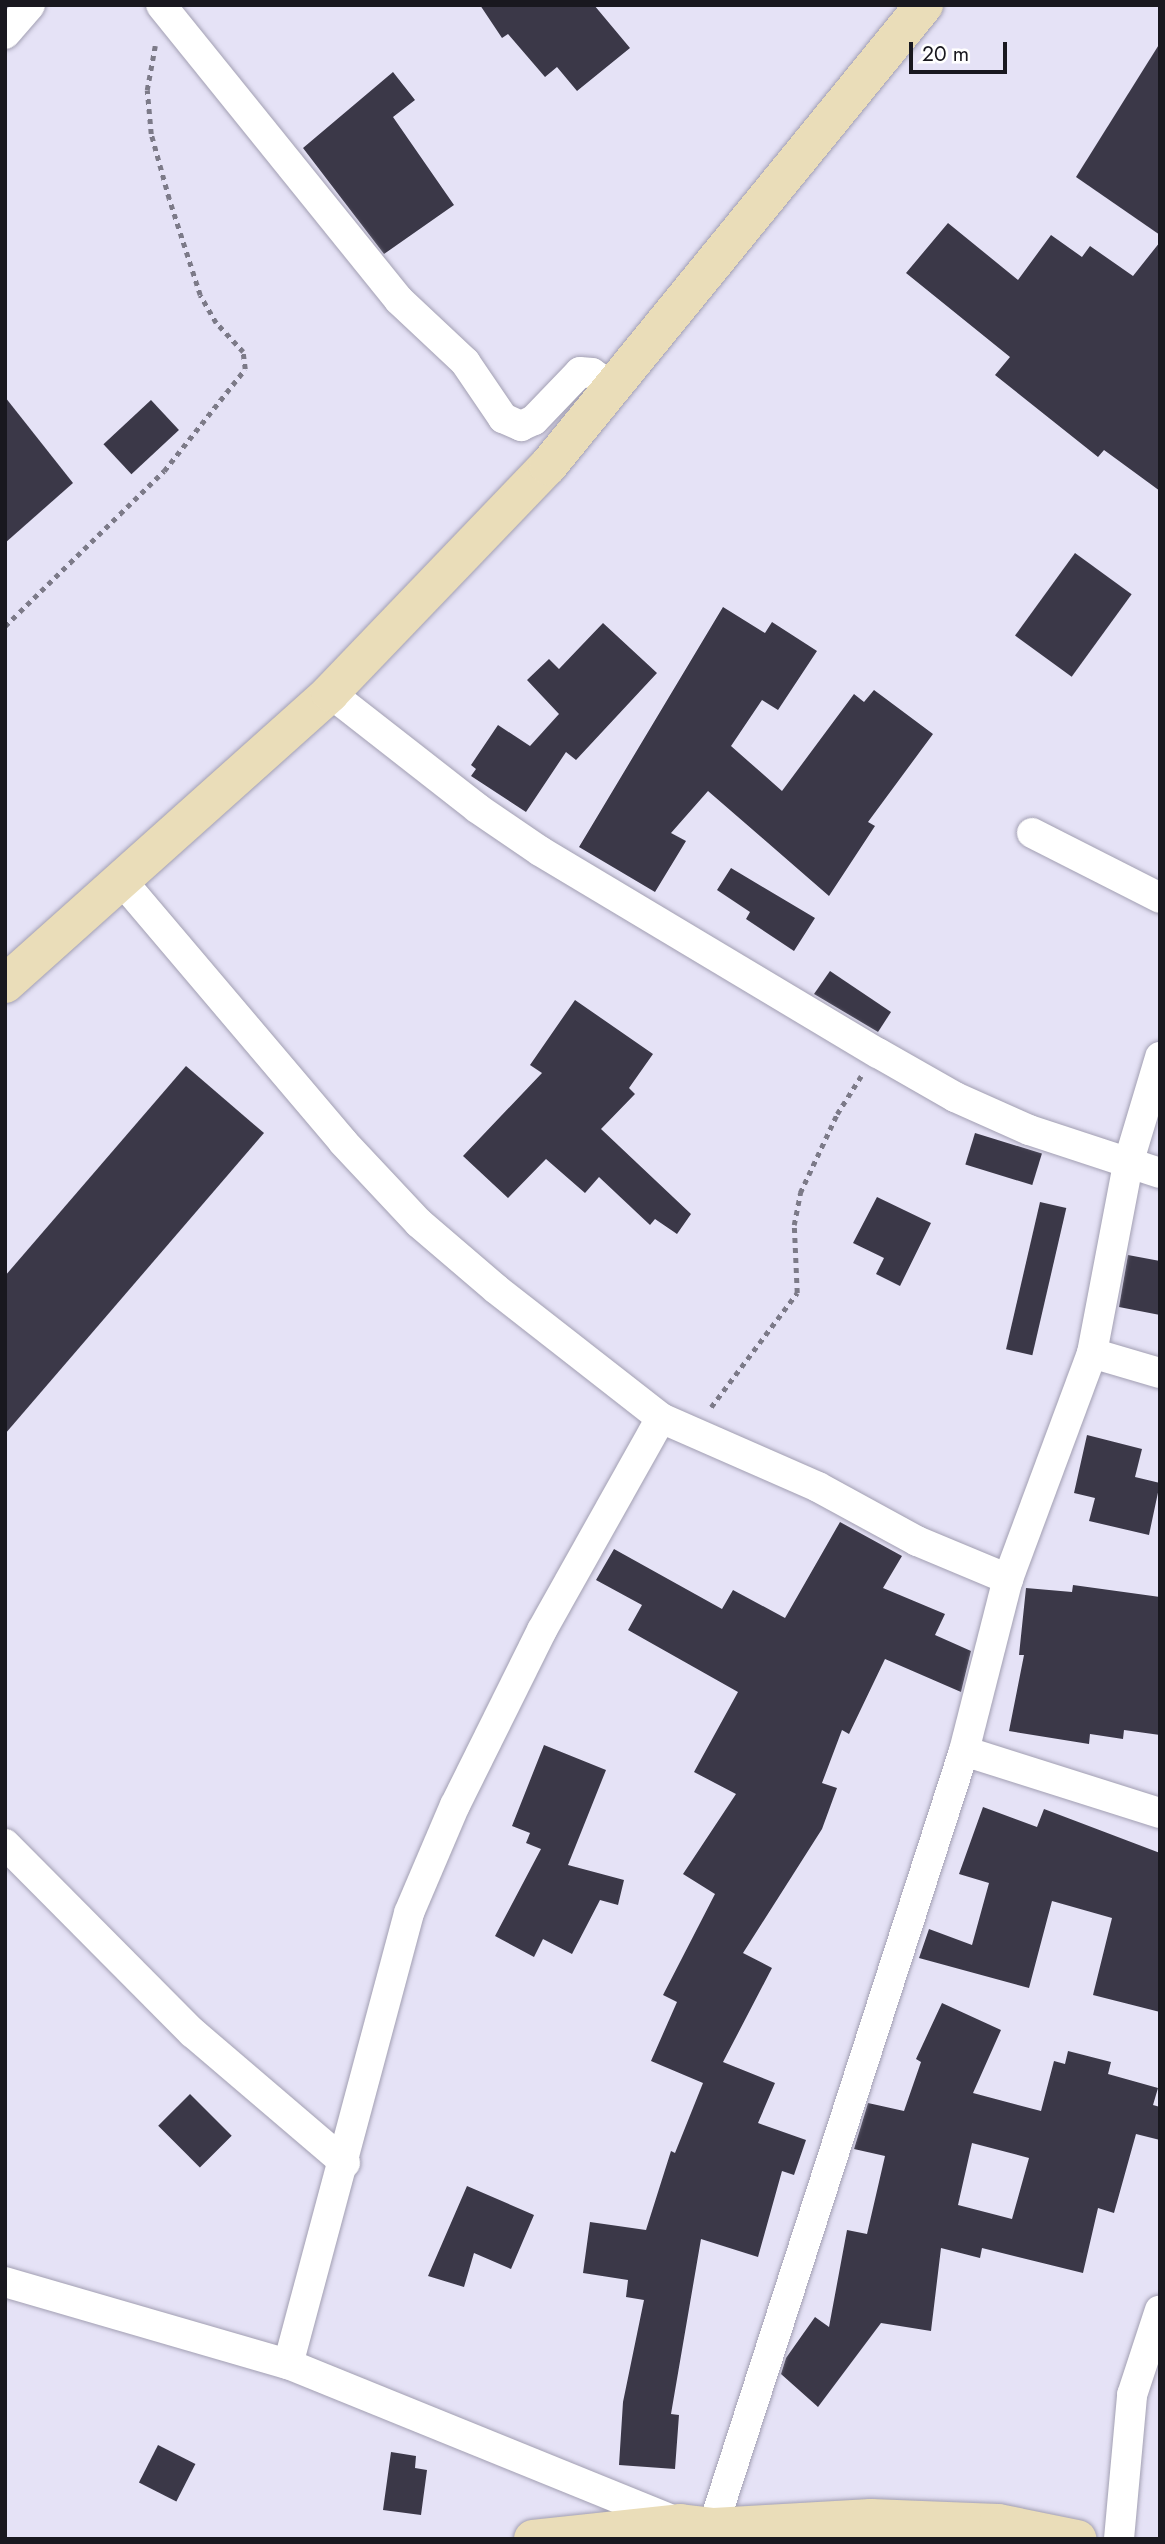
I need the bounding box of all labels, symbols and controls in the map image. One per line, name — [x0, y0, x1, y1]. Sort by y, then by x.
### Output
scale bar — [913, 28, 1011, 72]
text: 20 m — [922, 39, 969, 69]

